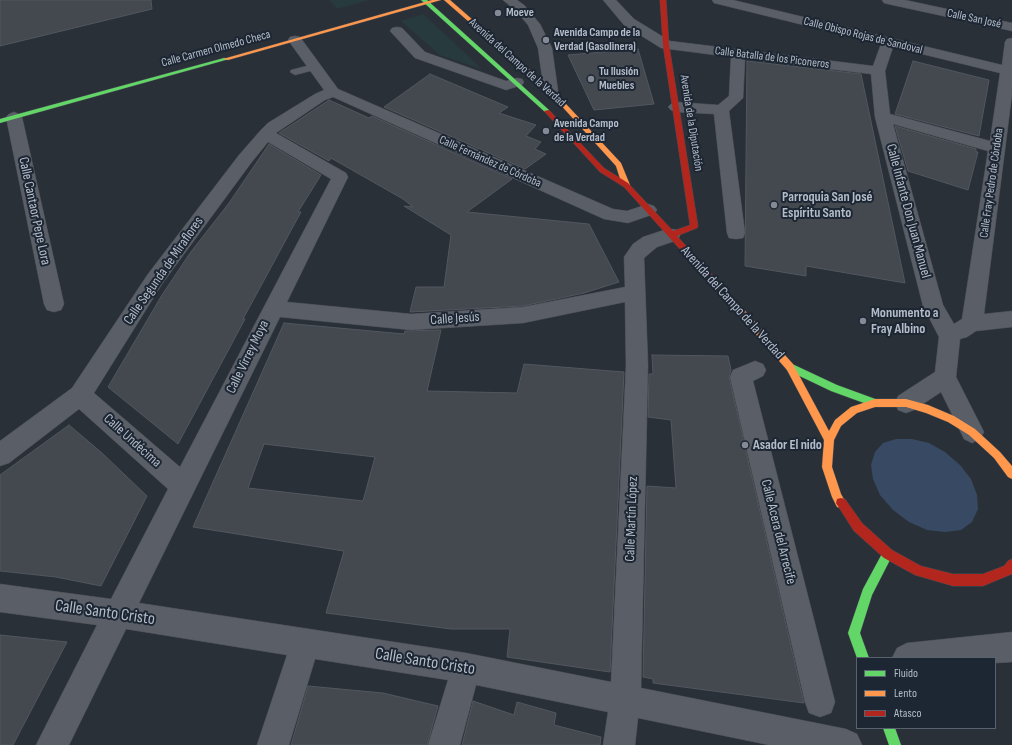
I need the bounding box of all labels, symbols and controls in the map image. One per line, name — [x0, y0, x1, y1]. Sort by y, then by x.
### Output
place label: Moeve — [506, 6, 534, 20]
street label: Calle San José — [946, 6, 1002, 32]
marker: Moeve — [493, 8, 503, 18]
street label: Calle Obispo Rojas de Sandoval — [802, 14, 924, 58]
street label: Avenida del Campo de la Verdad — [466, 16, 568, 110]
place label: Avenida Campo de la Verdad (Gasolinera) — [554, 26, 640, 54]
street label: Calle Carmen Olmedo Checa — [160, 28, 272, 70]
marker: Avenida Campo de la Verdad (Gasolinera) — [541, 35, 551, 45]
street label: Calle Batalla de los Piconeros — [714, 44, 830, 72]
place label: Tu Ilusión Muebles — [599, 65, 639, 93]
marker: Tu Ilusión Muebles — [586, 74, 596, 84]
street label: Avenida de la Diputación — [676, 74, 706, 172]
place label: Avenida Campo de la Verdad — [554, 117, 619, 145]
marker: Avenida Campo de la Verdad — [541, 126, 551, 136]
street label: Calle Fray Pedro de Córdoba — [977, 127, 1007, 239]
street label: Calle Fernández de Córdoba — [437, 133, 543, 191]
street label: Calle Infante Don Juan Manuel — [882, 142, 934, 280]
street label: Calle Cantaor Pepe Lora — [14, 156, 54, 266]
place label: Parroquia San José Espíritu Santo — [782, 189, 873, 222]
marker: Parroquia San José Espíritu Santo — [769, 200, 779, 210]
street label: Calle Segunda de Miraflores — [121, 214, 207, 328]
street label: Avenida del Campo de la Verdad — [677, 243, 787, 363]
place label: Monumento a Fray Albino — [871, 305, 938, 338]
street label: Calle Jesús — [430, 309, 480, 329]
marker: Monumento a Fray Albino — [858, 316, 868, 326]
street label: Calle Virrey Moya — [223, 318, 273, 396]
street label: Calle Undécima — [100, 411, 164, 471]
place label: Asador El nido — [753, 437, 822, 453]
marker: Asador El nido — [740, 440, 750, 450]
street label: Calle Martín López — [622, 476, 642, 562]
street label: Calle Acera del Arrecife — [757, 478, 799, 586]
street label: Calle Santo Cristo — [54, 596, 156, 630]
street label: Calle Santo Cristo — [374, 644, 476, 680]
legend — [856, 657, 996, 729]
text: Fluido — [894, 666, 918, 681]
text: Lento — [894, 686, 917, 701]
text: Atasco — [894, 706, 921, 721]

